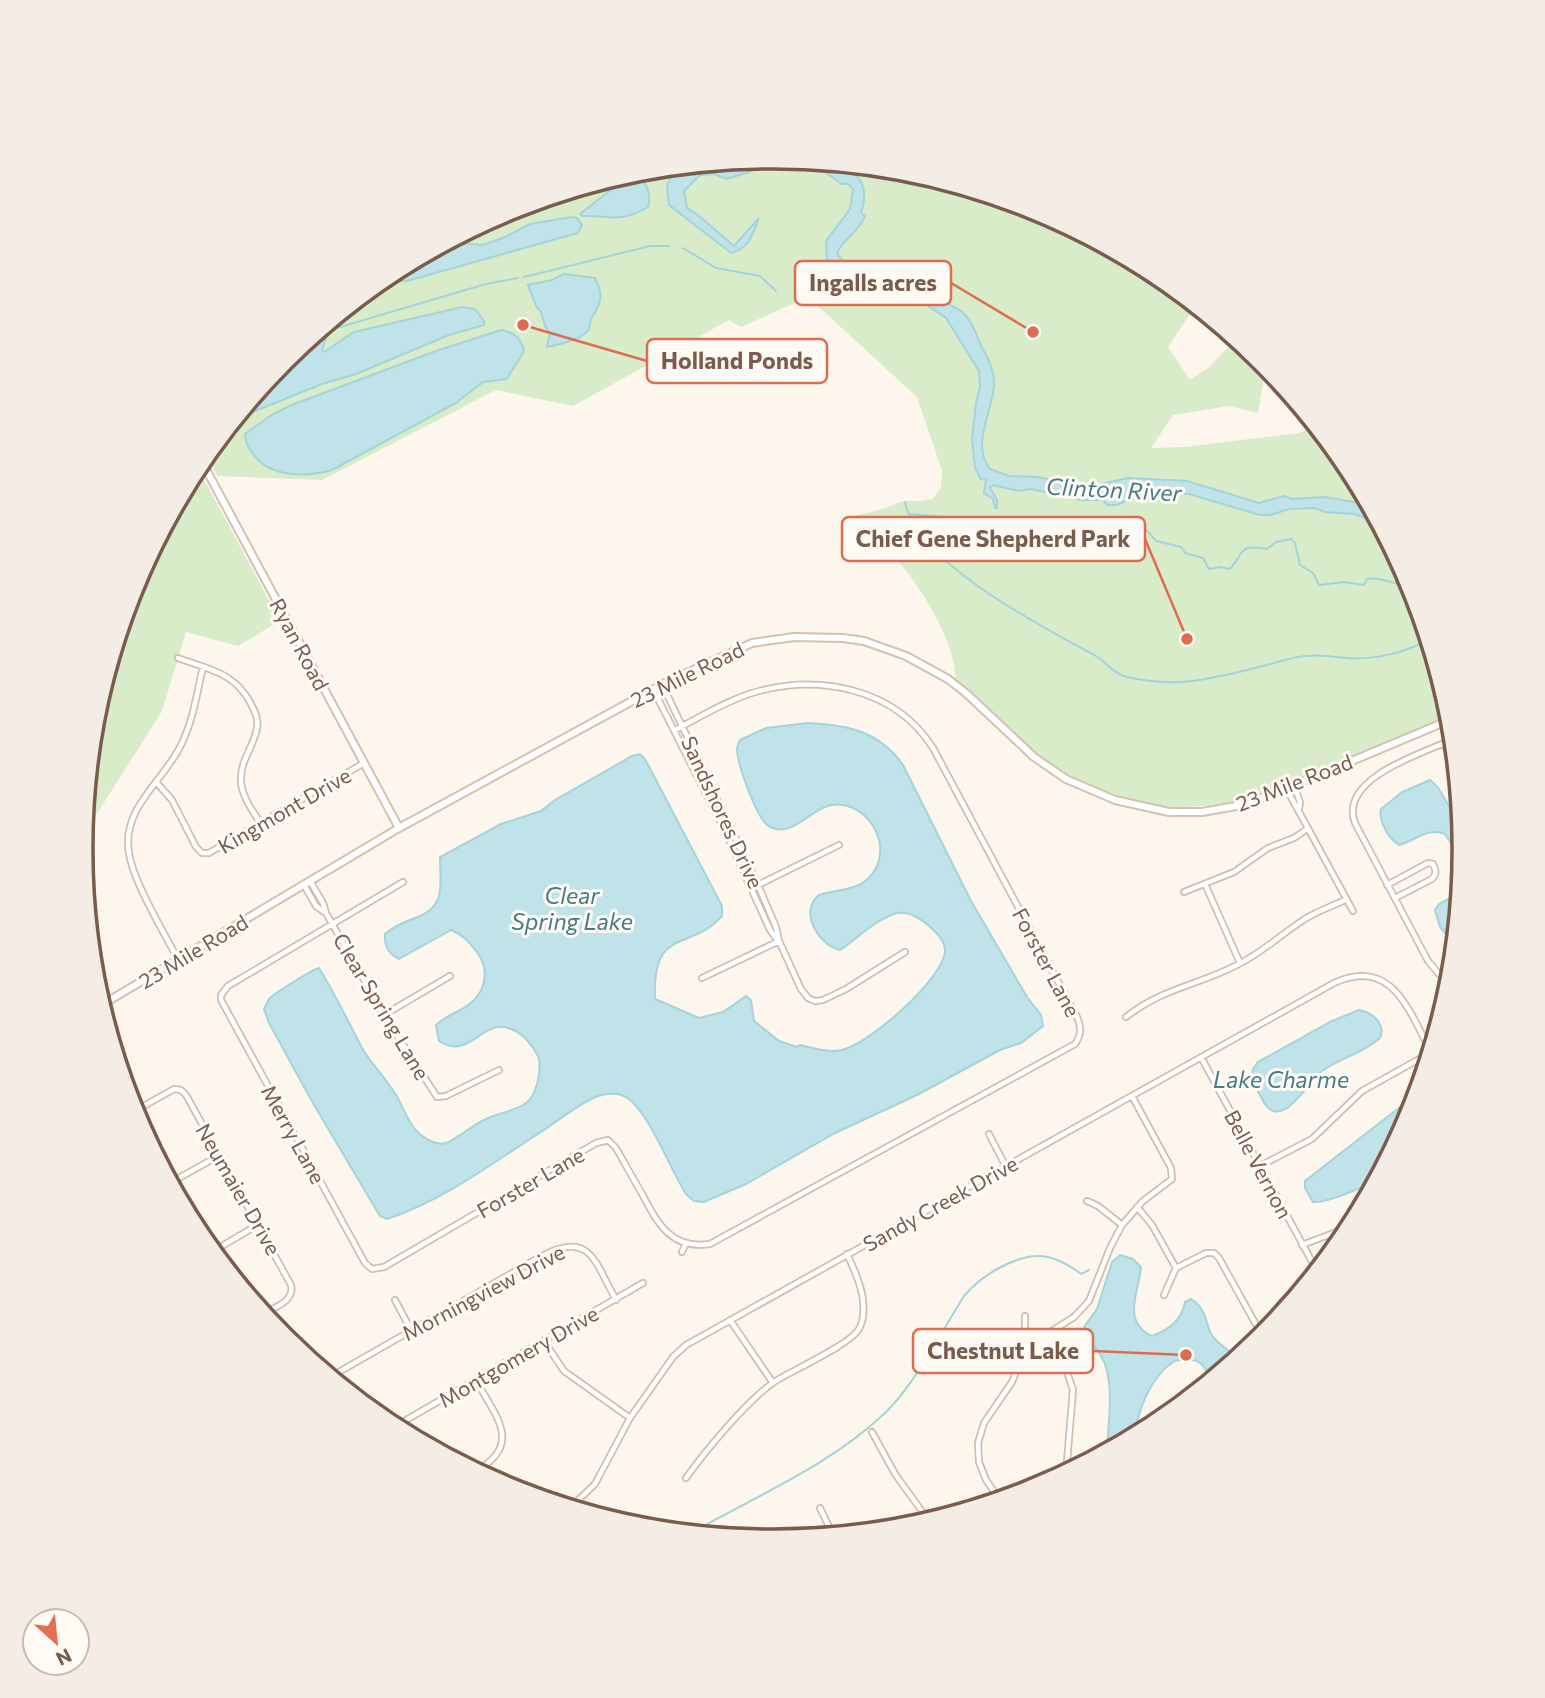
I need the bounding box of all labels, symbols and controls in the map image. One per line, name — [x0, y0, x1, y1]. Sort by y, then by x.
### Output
callout: Ingalls acres — [795, 261, 951, 305]
text: Ingalls acres — [809, 268, 937, 296]
callout: Holland Ponds — [647, 339, 827, 383]
text: Holland Ponds — [661, 346, 814, 374]
water label: Clinton River — [1046, 471, 1183, 507]
callout: Chief Gene Shepherd Park — [842, 517, 1145, 561]
text: Chief Gene Shepherd Park — [856, 524, 1130, 552]
street label: Ryan Road — [265, 594, 335, 694]
street label: 23 Mile Road — [626, 636, 748, 712]
street label: Sandshores Drive — [677, 732, 769, 892]
street label: 23 Mile Road — [1232, 748, 1356, 816]
street label: Kingmont Drive — [213, 762, 355, 858]
water label: Clear Spring Lake — [511, 881, 633, 935]
street label: Forster Lane — [1008, 903, 1086, 1021]
street label: 23 Mile Road — [134, 909, 252, 993]
street label: Clear Spring Lane — [328, 928, 436, 1084]
water label: Lake Charme — [1213, 1065, 1349, 1093]
street label: Merry Lane — [257, 1080, 331, 1188]
street label: Belle Vernon — [1220, 1105, 1298, 1223]
street label: Neumaier Drive — [191, 1119, 287, 1259]
street label: Forster Lane — [472, 1141, 588, 1223]
street label: Sandy Creek Drive — [858, 1150, 1022, 1256]
street label: Morningview Drive — [398, 1239, 568, 1345]
street label: Montgomery Drive — [434, 1300, 602, 1412]
callout: Chestnut Lake — [913, 1329, 1093, 1373]
text: Chestnut Lake — [927, 1336, 1079, 1364]
north arrow — [21, 1607, 91, 1677]
text: N — [52, 1644, 76, 1671]

